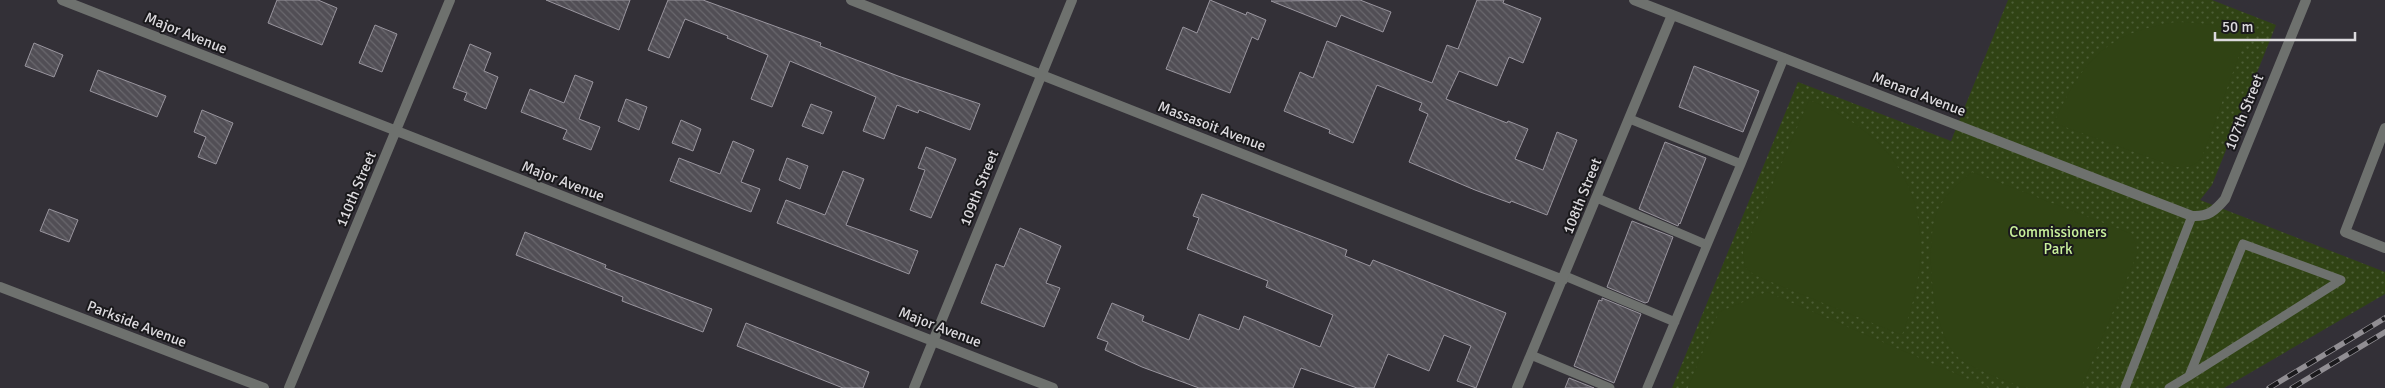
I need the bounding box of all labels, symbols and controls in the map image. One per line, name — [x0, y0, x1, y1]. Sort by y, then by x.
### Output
street label: Major Avenue — [142, 8, 230, 58]
scale bar — [2215, 10, 2355, 42]
text: 50 m — [2222, 18, 2253, 36]
street label: Menard Avenue — [1870, 68, 1968, 120]
street label: 107th Street — [2221, 71, 2267, 153]
street label: Massasoit Avenue — [1155, 97, 1269, 155]
street label: 109th Street — [956, 147, 1002, 229]
street label: 110th Street — [332, 149, 380, 229]
street label: 108th Street — [1559, 155, 1605, 237]
street label: Major Avenue — [519, 157, 607, 205]
park label: Commissioners Park — [2009, 223, 2107, 258]
street label: Parkside Avenue — [85, 297, 189, 351]
street label: Major Avenue — [896, 303, 984, 351]

